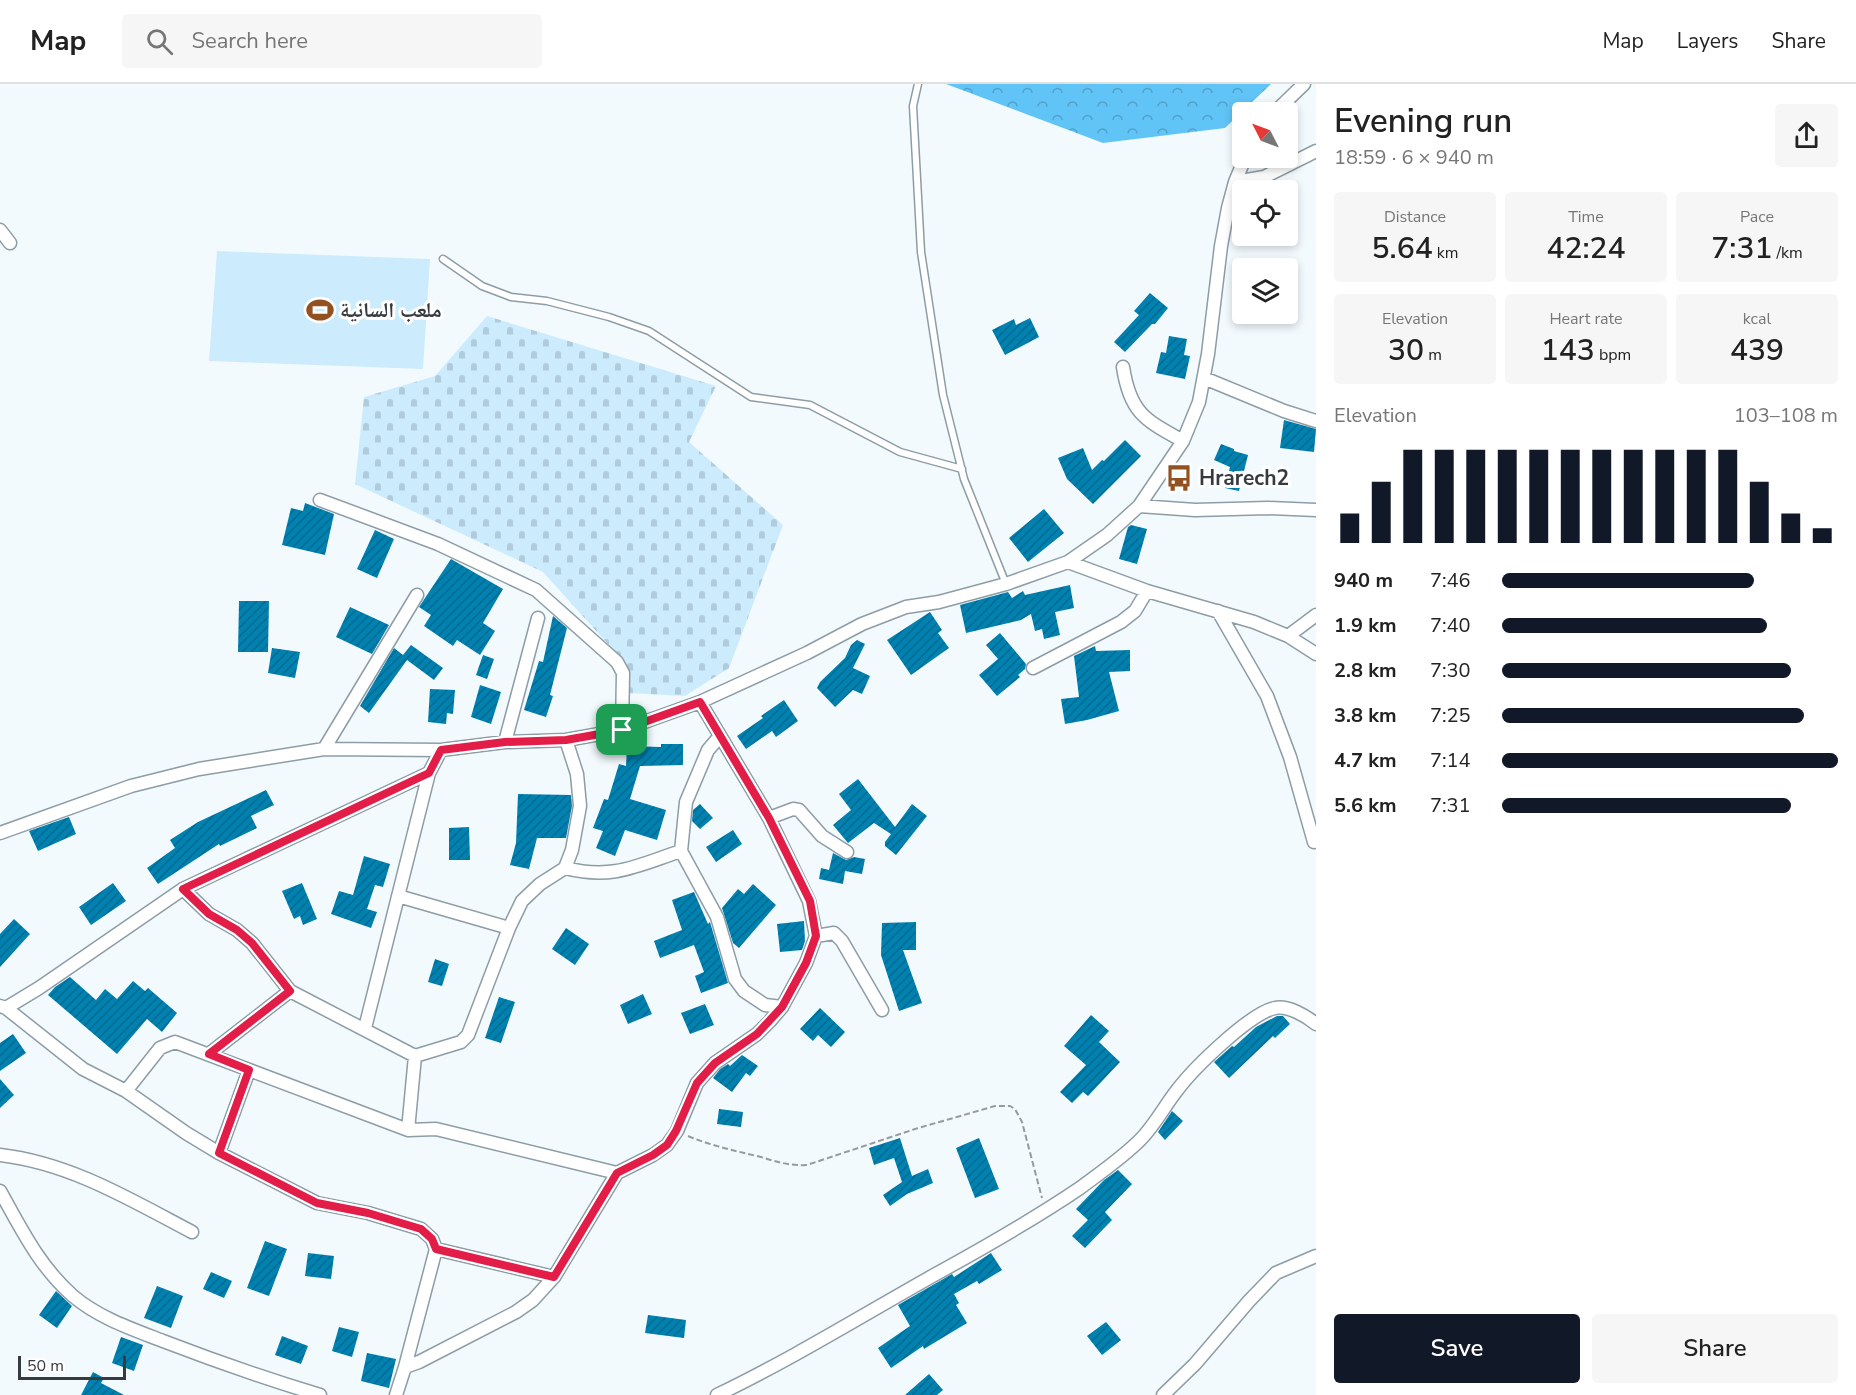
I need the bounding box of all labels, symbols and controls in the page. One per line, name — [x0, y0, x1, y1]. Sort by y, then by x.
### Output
search box — [122, 14, 542, 68]
text: Map — [30, 22, 86, 60]
icon: search — [143, 25, 176, 58]
text: Search here — [191, 26, 308, 56]
text: Map — [1602, 27, 1644, 55]
text: Layers — [1677, 27, 1738, 55]
text: Share — [1771, 27, 1826, 55]
text: Evening run — [1334, 99, 1512, 144]
north arrow — [1232, 102, 1298, 168]
map controls — [1232, 102, 1298, 324]
button: share — [1775, 104, 1838, 167]
text: 18:59 · 6 × 940 m — [1334, 144, 1494, 171]
button: locate — [1232, 180, 1298, 246]
text: Distance — [1384, 206, 1446, 228]
text: Time — [1568, 206, 1604, 228]
text: Pace — [1740, 206, 1774, 228]
text: 5.64 — [1372, 228, 1433, 269]
text: 42:24 — [1546, 228, 1626, 269]
text: 7:31 — [1711, 228, 1772, 269]
text: km — [1433, 242, 1458, 264]
text: /km — [1772, 242, 1803, 264]
button: layers — [1232, 258, 1298, 324]
sports icon: ملعب السانية — [305, 295, 335, 325]
place label: ملعب السانية — [340, 296, 442, 324]
text: Elevation — [1382, 308, 1448, 330]
text: Heart rate — [1549, 308, 1623, 330]
text: kcal — [1743, 308, 1771, 330]
text: 30 — [1388, 330, 1424, 371]
text: 143 — [1541, 330, 1595, 371]
text: 439 — [1730, 330, 1784, 371]
text: m — [1424, 344, 1442, 366]
text: bpm — [1595, 344, 1631, 366]
text: Elevation — [1334, 402, 1417, 429]
text: 103–108 m — [1734, 402, 1838, 429]
bus stop icon: Hrarech2 — [1164, 463, 1194, 493]
place label: Hrarech2 — [1199, 464, 1289, 492]
text: 940 m — [1334, 567, 1393, 594]
text: 7:46 — [1430, 567, 1471, 594]
text: 1.9 km — [1334, 612, 1397, 639]
text: 7:40 — [1430, 612, 1471, 639]
text: 2.8 km — [1334, 657, 1397, 684]
text: 7:30 — [1430, 657, 1471, 684]
text: 3.8 km — [1334, 702, 1397, 729]
text: 7:25 — [1430, 702, 1471, 729]
pin — [596, 704, 647, 755]
icon: arrive — [605, 713, 638, 746]
text: 4.7 km — [1334, 747, 1397, 774]
text: 7:14 — [1430, 747, 1471, 774]
text: 5.6 km — [1334, 792, 1397, 819]
text: 7:31 — [1430, 792, 1471, 819]
button: Save — [1334, 1314, 1580, 1383]
button: Share — [1592, 1314, 1838, 1383]
scale bar — [18, 1353, 126, 1380]
text: 50 m — [27, 1355, 64, 1377]

